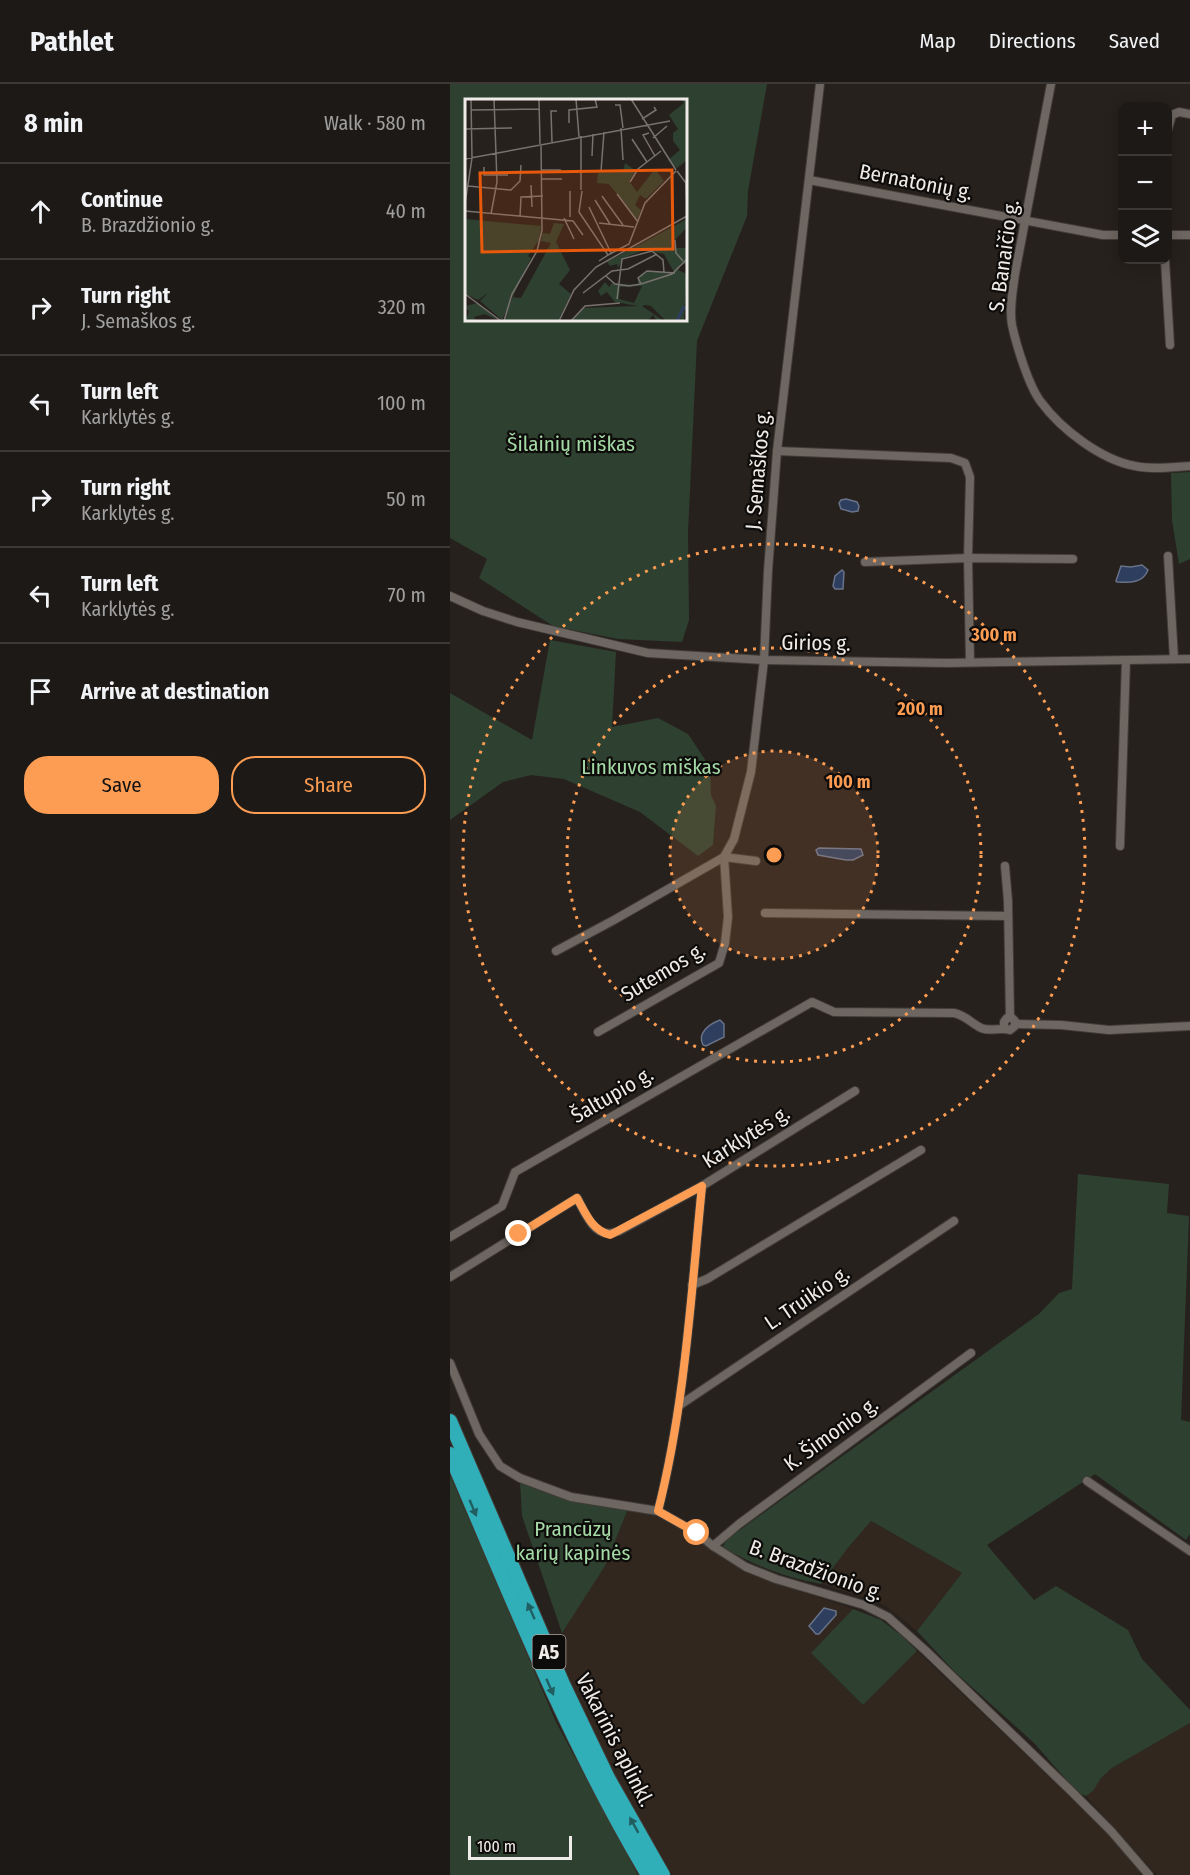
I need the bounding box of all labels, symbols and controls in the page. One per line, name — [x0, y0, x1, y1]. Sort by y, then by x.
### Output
text: Pathlet — [30, 25, 114, 58]
text: Map — [919, 28, 956, 54]
text: Directions — [989, 28, 1076, 54]
text: Saved — [1109, 28, 1160, 54]
inset map — [465, 99, 687, 321]
map controls — [1118, 102, 1172, 264]
button: + — [1118, 102, 1172, 156]
text: 8 min — [24, 108, 83, 139]
text: Walk · 580 m — [324, 111, 426, 135]
button: − — [1118, 156, 1172, 210]
street label: Bernatonių g. — [857, 158, 975, 206]
text: Continue — [81, 186, 163, 213]
icon: ahead — [24, 195, 57, 228]
street label: S. Banaičio g. — [983, 198, 1025, 314]
text: 40 m — [386, 199, 426, 223]
button: layers — [1118, 210, 1172, 264]
text: B. Brazdžionio g. — [81, 213, 214, 237]
text: Turn right — [81, 282, 170, 309]
icon: right — [24, 291, 57, 324]
text: 320 m — [378, 295, 426, 319]
text: J. Semaškos g. — [81, 309, 195, 333]
text: Turn left — [81, 378, 159, 405]
icon: left — [24, 387, 57, 420]
text: 100 m — [377, 391, 426, 415]
text: Karklytės g. — [81, 405, 175, 429]
street label: J. Semaškos g. — [740, 409, 776, 531]
park label: Šilainių miškas — [507, 431, 635, 457]
text: Turn right — [81, 474, 170, 501]
icon: right — [24, 483, 57, 516]
text: 50 m — [386, 487, 426, 511]
text: Karklytės g. — [81, 501, 175, 525]
text: Turn left — [81, 570, 159, 597]
icon: left — [24, 579, 57, 612]
text: 70 m — [388, 583, 426, 607]
text: Karklytės g. — [81, 597, 175, 621]
text: 300 m — [970, 624, 1017, 646]
street label: Girios g. — [781, 629, 851, 657]
icon: arrive — [24, 675, 57, 708]
text: Arrive at destination — [81, 678, 269, 705]
text: 200 m — [896, 698, 943, 720]
park label: Linkuvos miškas — [581, 754, 721, 780]
button: Save — [24, 756, 219, 814]
button: Share — [231, 756, 426, 814]
text: 100 m — [826, 771, 870, 793]
centre of rings — [764, 845, 784, 865]
street label: Sutemos g. — [616, 937, 710, 1007]
street label: Šaltupio g. — [566, 1061, 658, 1129]
street label: Karklytės g. — [697, 1100, 795, 1174]
route end — [505, 1220, 531, 1246]
street label: L. Truikio g. — [760, 1260, 854, 1336]
street label: K. Šimonio g. — [779, 1391, 883, 1477]
one-way arrow — [468, 1500, 478, 1518]
park label: Prancūzų karių kapinės — [516, 1516, 630, 1566]
route start — [683, 1519, 709, 1545]
street label: B. Brazdžionio g. — [746, 1534, 886, 1606]
one-way arrow — [526, 1602, 536, 1620]
road number: A5 — [532, 1635, 566, 1669]
street label: Vakarinis aplinkl. — [570, 1669, 660, 1811]
one-way arrow — [545, 1679, 555, 1697]
one-way arrow — [629, 1816, 639, 1833]
scale bar — [468, 1833, 572, 1860]
text: 100 m — [477, 1837, 516, 1856]

